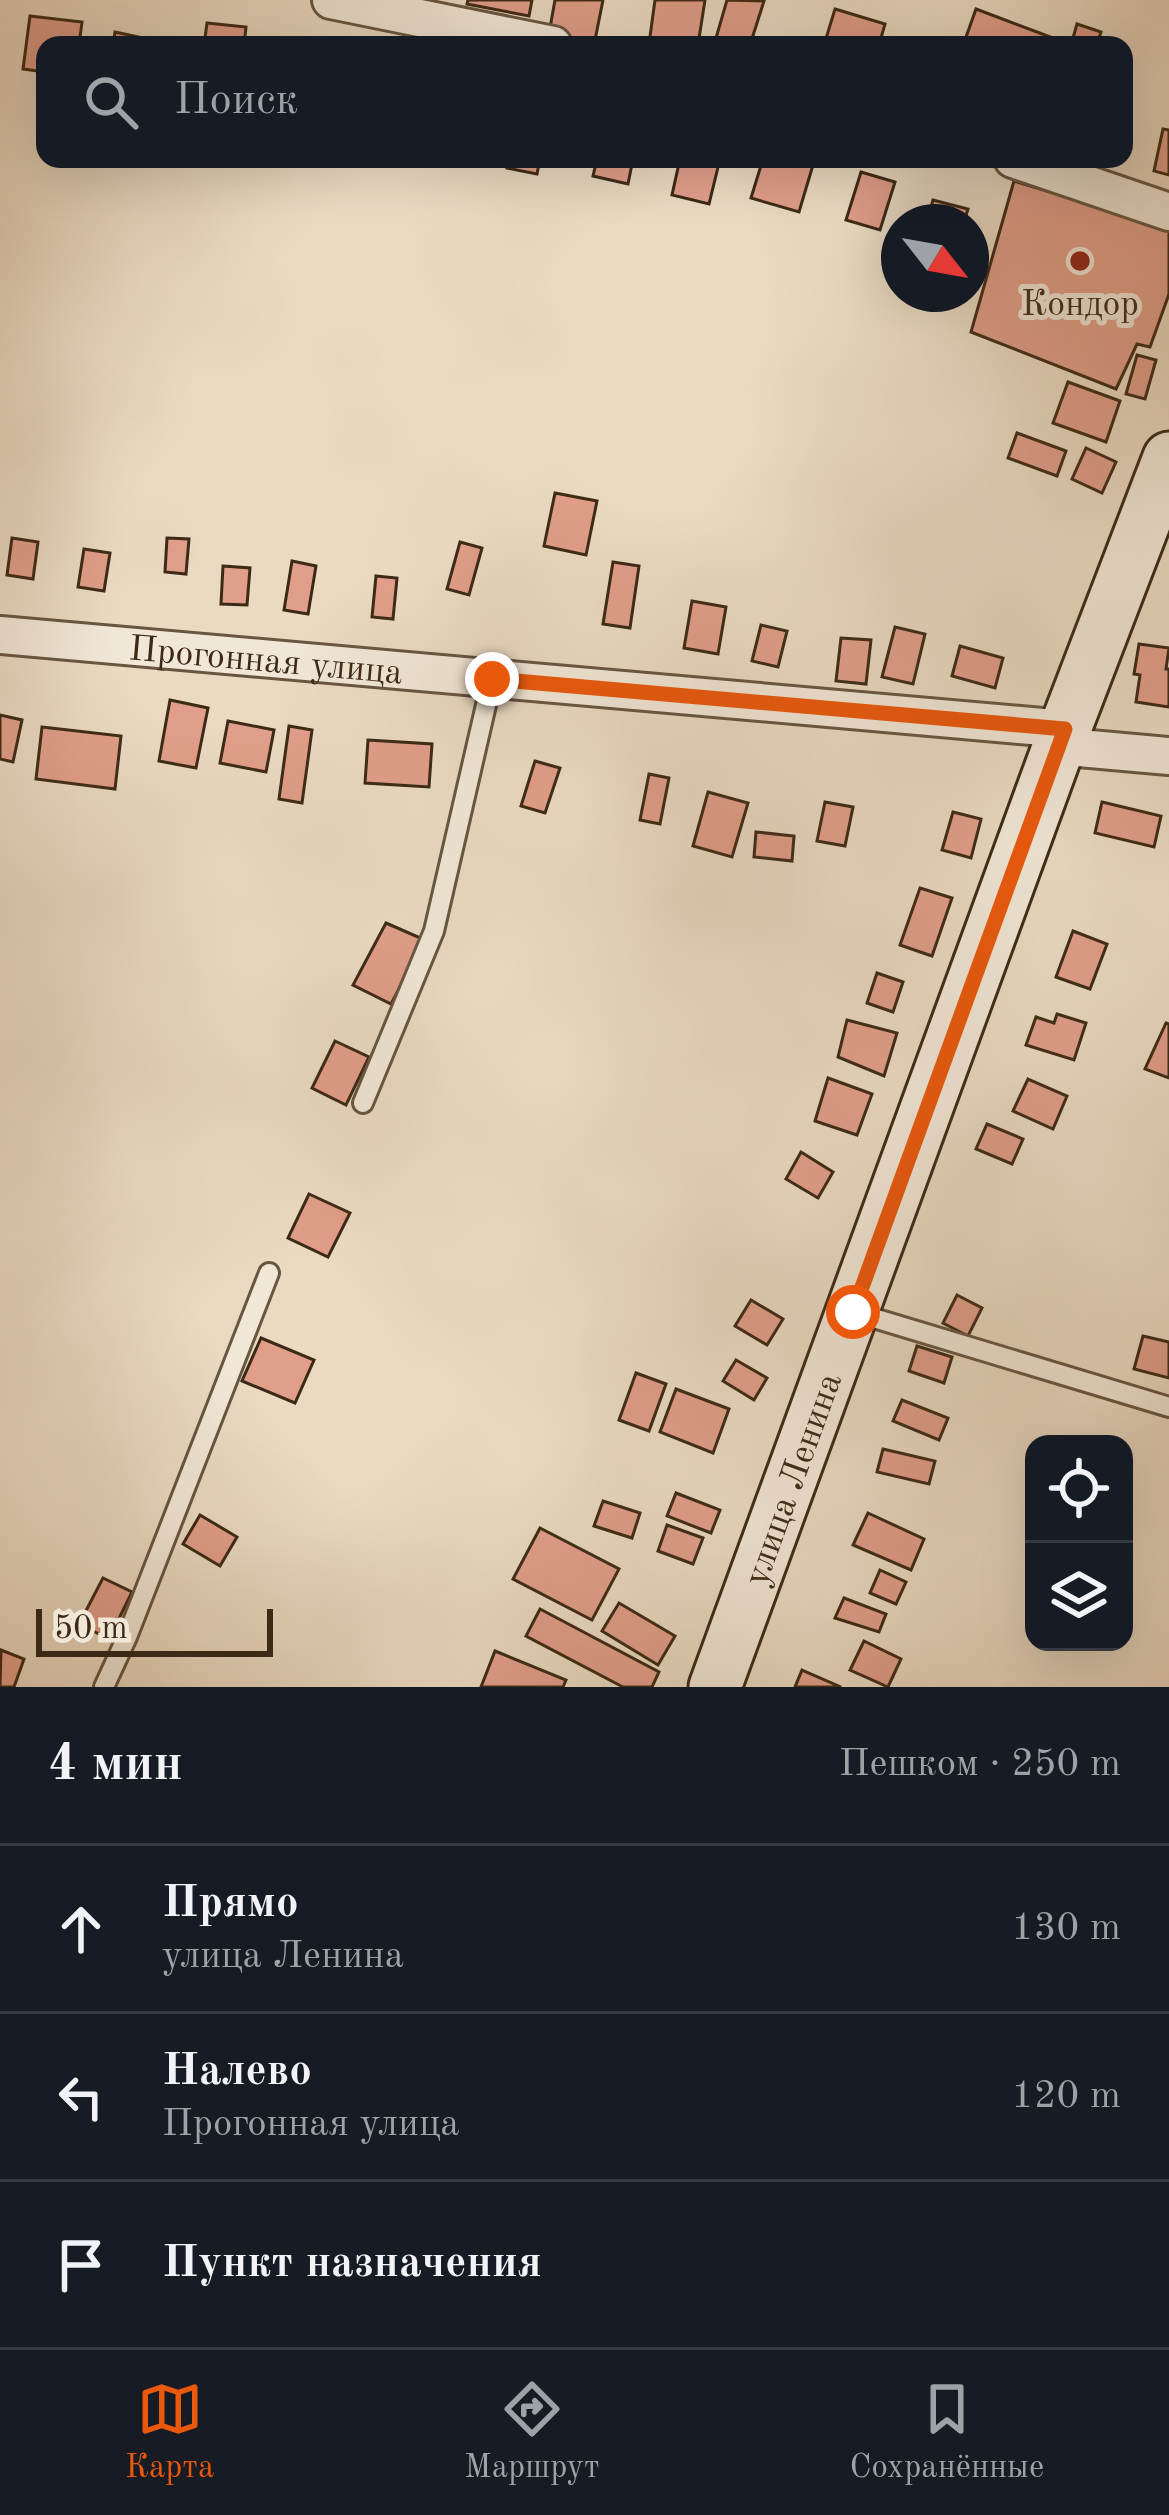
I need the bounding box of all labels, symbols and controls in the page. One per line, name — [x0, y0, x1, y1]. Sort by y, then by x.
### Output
search box — [36, 36, 1133, 168]
icon: search — [78, 69, 144, 135]
text: Поиск — [174, 79, 298, 124]
north arrow — [881, 204, 989, 312]
marker: Кондор — [1067, 248, 1093, 274]
place label: Кондор — [1021, 288, 1139, 324]
street label: Прогонная улица — [127, 632, 404, 692]
route end — [465, 652, 519, 706]
route start — [826, 1285, 880, 1339]
street label: улица Ленина — [740, 1369, 850, 1591]
map controls — [1025, 1435, 1133, 1651]
button: locate — [1025, 1435, 1133, 1543]
button: layers — [1025, 1543, 1133, 1651]
scale bar — [36, 1603, 273, 1656]
text: 50 m — [54, 1613, 128, 1646]
text: 4 мин — [48, 1740, 183, 1791]
text: Пешком · 250 m — [839, 1745, 1121, 1784]
text: Прямо — [162, 1882, 299, 1927]
icon: ahead — [48, 1896, 114, 1962]
text: 130 m — [1011, 1909, 1121, 1948]
text: улица Ленина — [162, 1937, 404, 1976]
text: Налево — [162, 2050, 312, 2095]
icon: left — [48, 2064, 114, 2130]
text: 120 m — [1011, 2077, 1121, 2116]
text: Прогонная улица — [162, 2105, 460, 2144]
icon: arrive — [48, 2232, 114, 2298]
text: Пункт назначения — [162, 2242, 542, 2287]
tab: Карта — [125, 2376, 214, 2489]
tab: Маршрут — [464, 2376, 600, 2489]
tab: Сохранённые — [849, 2376, 1044, 2489]

